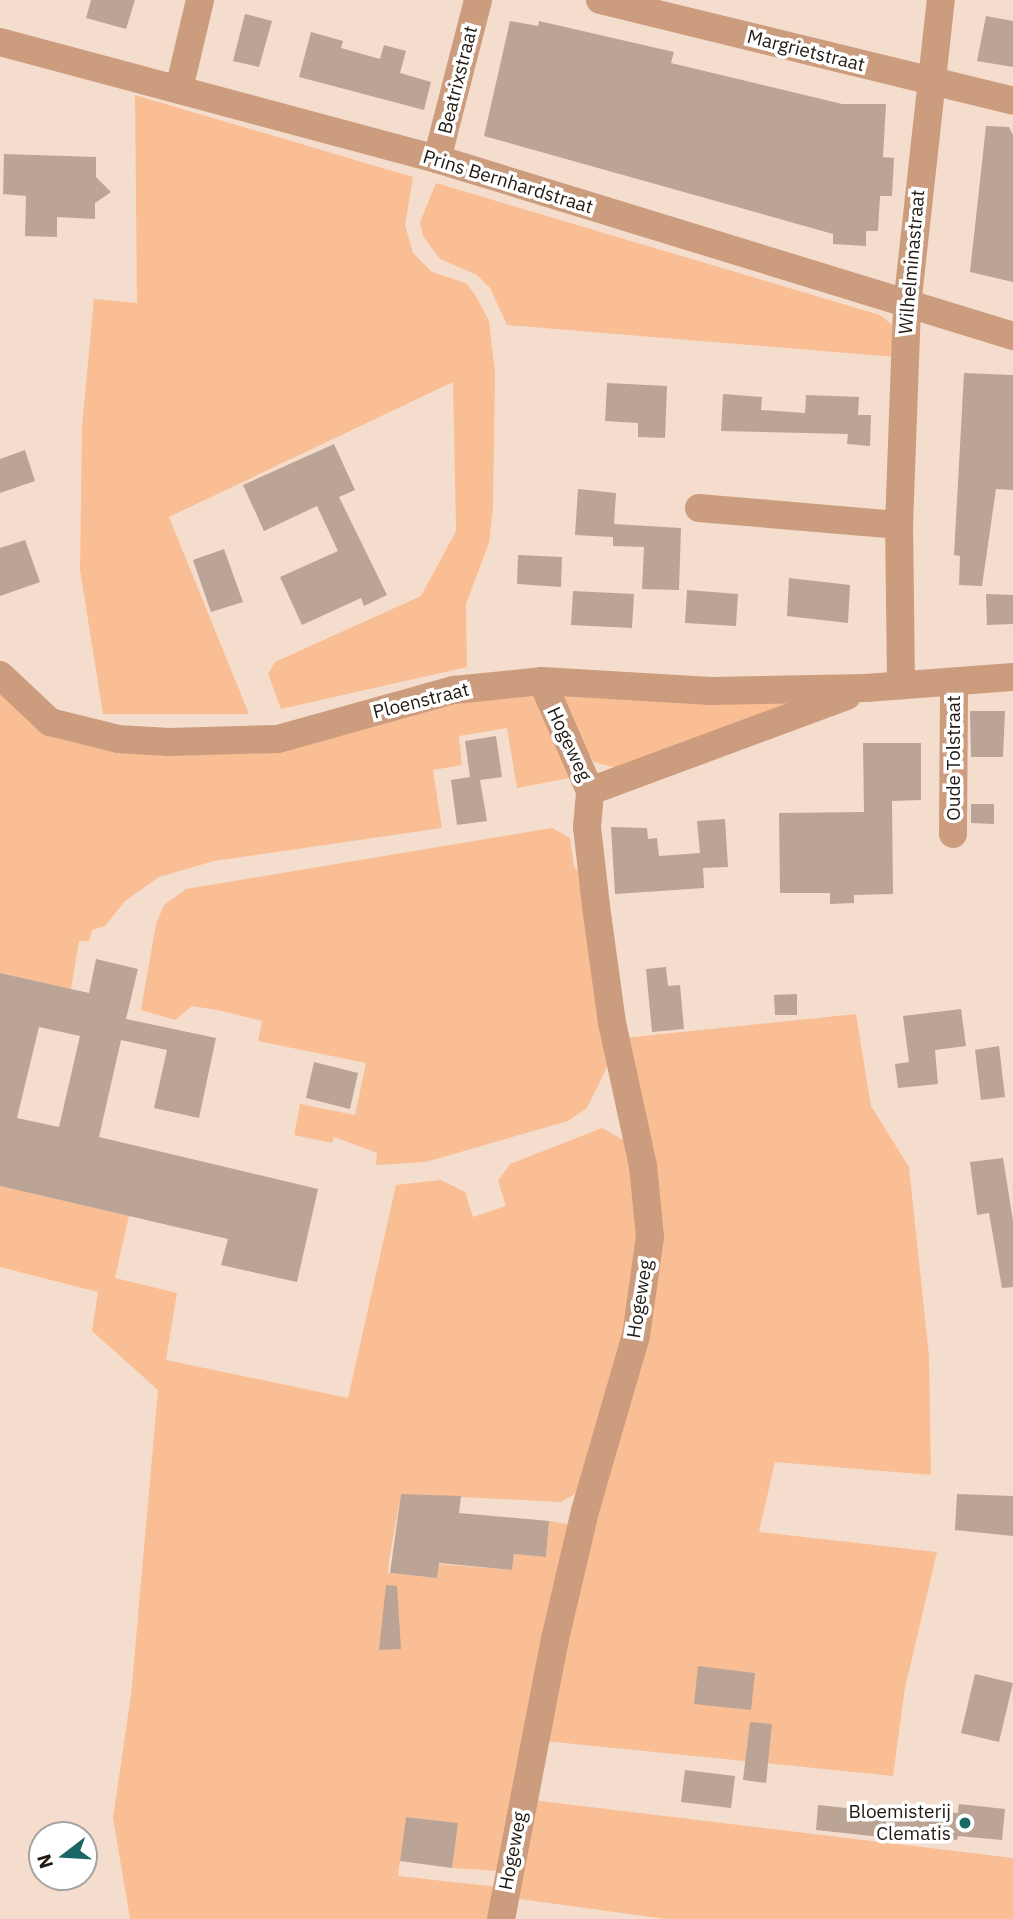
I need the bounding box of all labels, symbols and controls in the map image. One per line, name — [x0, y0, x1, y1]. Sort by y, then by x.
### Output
street label: Beatrixstraat — [434, 24, 482, 136]
street label: Margrietstraat — [745, 25, 867, 77]
street label: Prins Bernhardstraat — [420, 145, 596, 219]
street label: Wilhelminastraat — [894, 189, 930, 335]
street label: Ploenstraat — [371, 678, 471, 724]
street label: Oude Tolstraat — [943, 695, 965, 821]
street label: Hogeweg — [542, 703, 596, 785]
street label: Hogeweg — [623, 1258, 657, 1340]
place label: Bloemisterij Clematis — [848, 1801, 951, 1845]
street label: Hogeweg — [494, 1810, 532, 1892]
marker: Bloemisterij Clematis — [957, 1815, 973, 1831]
north arrow — [28, 1821, 98, 1891]
text: N — [31, 1851, 58, 1872]

